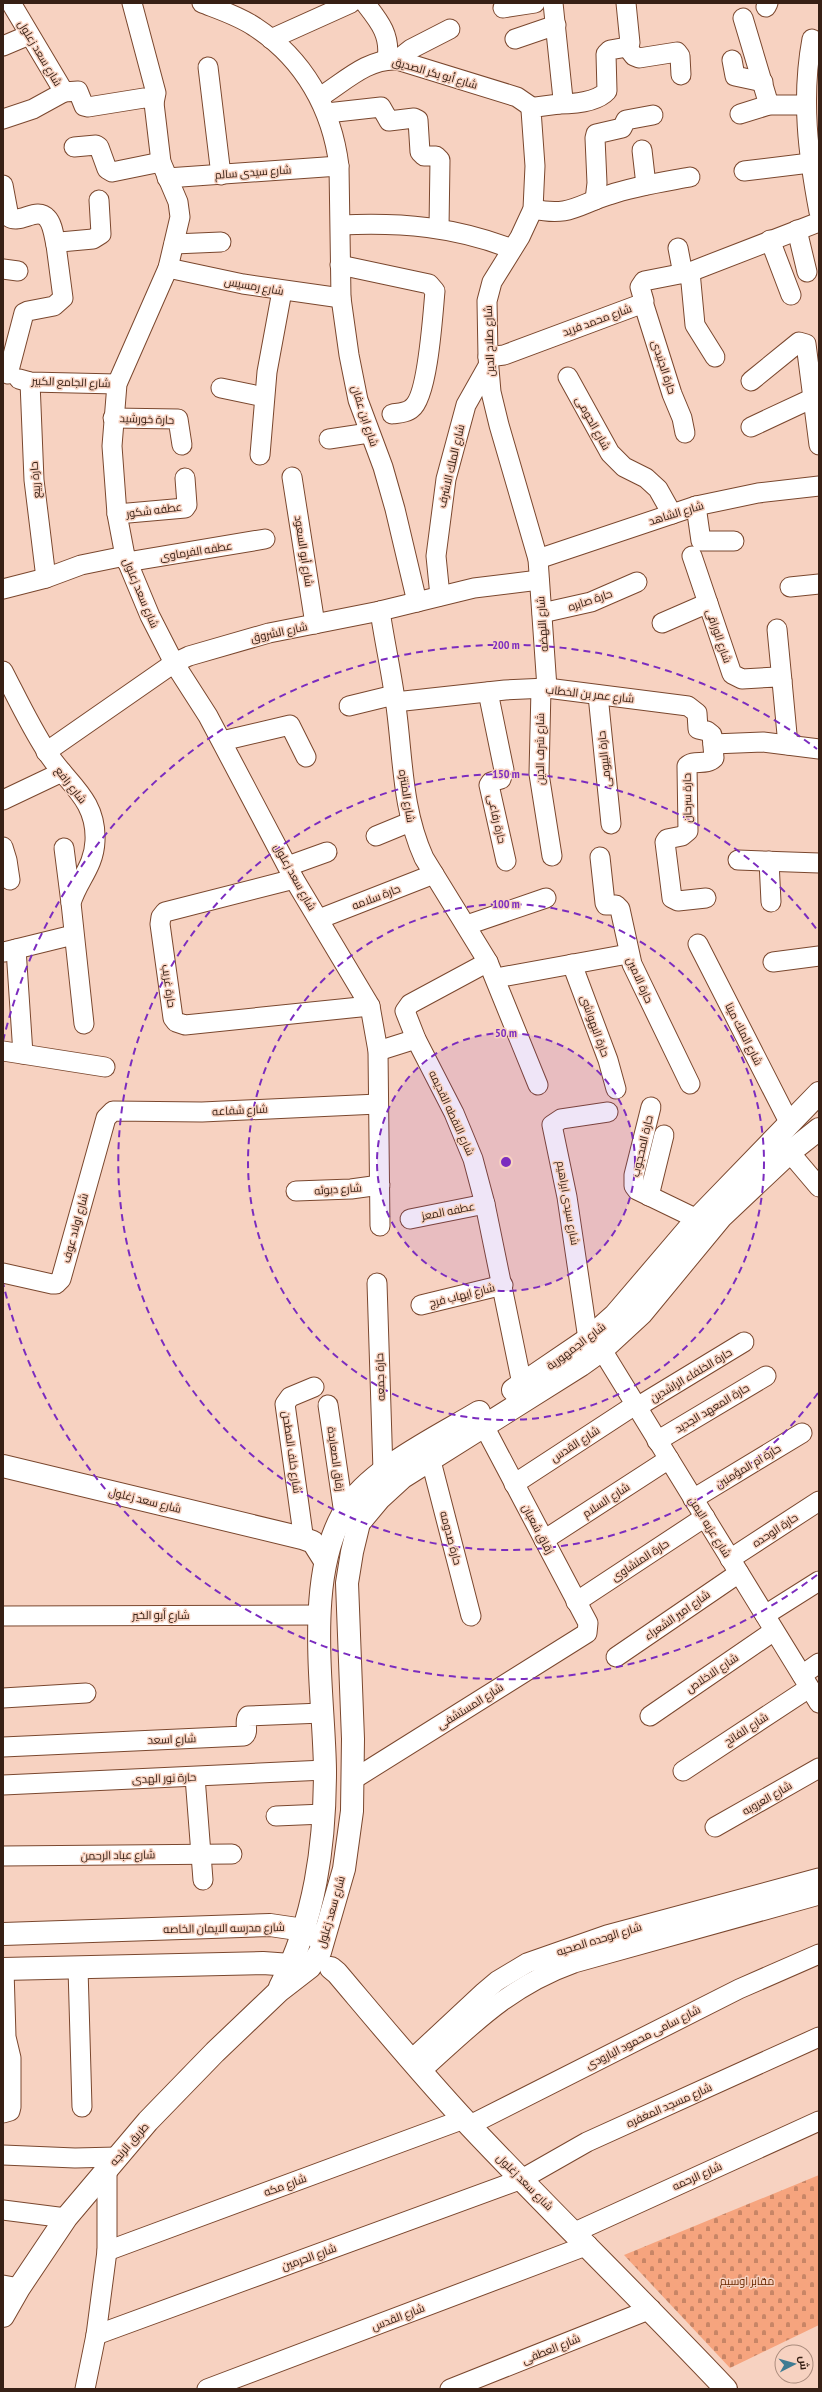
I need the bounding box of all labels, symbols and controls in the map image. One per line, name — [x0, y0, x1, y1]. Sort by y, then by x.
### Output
street label: شارع سعد زعلول — [14, 17, 65, 89]
street label: شارع أبو بكر الصديق — [390, 54, 479, 93]
street label: شارع سيدى سالم — [214, 162, 292, 183]
street label: شارع رمسيس — [223, 274, 285, 299]
street label: شارع محمد فريد — [560, 301, 634, 340]
street label: شارع صلاح الدين — [481, 305, 498, 377]
street label: حارة الجنيدى — [649, 338, 679, 396]
street label: شارع الجامع الكبير — [30, 374, 111, 391]
street label: شارع ابن عفان — [348, 384, 381, 449]
street label: شارع الحومى — [572, 394, 614, 453]
street label: حارة خورشيد — [119, 411, 175, 427]
street label: شارع الملك الاشرف — [435, 423, 468, 509]
street label: حارة ربيع — [26, 461, 45, 499]
street label: شارع الشاهد — [647, 498, 706, 529]
street label: عطفه شكور — [124, 500, 183, 520]
street label: شارع أبو السعود — [290, 514, 317, 588]
street label: عطفه الفرماوى — [159, 538, 233, 564]
street label: شارع سعد زعلول — [119, 556, 162, 630]
street label: حارة صابره — [566, 586, 614, 614]
street label: شارع النهضه — [533, 596, 552, 652]
street label: شارع الوراقى — [702, 607, 735, 665]
street label: شارع الشروق — [249, 619, 309, 646]
text: 200 m — [492, 637, 520, 652]
street label: شارع عمر بن الخطاب — [545, 682, 635, 707]
street label: شارع شرف الدين — [533, 713, 548, 785]
street label: حارة البيومى — [594, 730, 614, 788]
street label: شارع رافع — [51, 764, 90, 807]
text: 150 m — [492, 766, 520, 781]
street label: شارع المنتزه — [395, 769, 418, 824]
street label: حارة سرحان — [680, 773, 694, 823]
street label: حارة رفاعى — [485, 793, 509, 845]
street label: شارع سعد زعلول — [270, 841, 319, 913]
street label: حارة سلامه — [350, 881, 402, 913]
text: 100 m — [492, 896, 520, 911]
street label: حارة الامين — [624, 955, 656, 1005]
street label: حارة غريب — [159, 963, 179, 1009]
street label: حارة البهواشى — [577, 993, 613, 1059]
street label: شارع الملك مينا — [721, 1000, 766, 1068]
text: 50 m — [495, 1025, 517, 1040]
street label: شارع النقطه القديمه — [425, 1068, 478, 1158]
street label: شارع شفاعه — [212, 1102, 268, 1119]
street label: حارة المحجوب — [628, 1114, 656, 1178]
centre of rings — [499, 1155, 513, 1169]
street label: شارع سيدى ابراهيم — [553, 1160, 582, 1246]
street label: شارع دبوئه — [314, 1180, 362, 1199]
street label: شارع اولاد عوف — [59, 1192, 92, 1265]
street label: عطفه المعز — [419, 1199, 476, 1223]
street label: شارع ايهاب فرج — [428, 1280, 497, 1311]
street label: شارع الجمهورية — [544, 1319, 609, 1374]
street label: حارة الخلفاء الراشدين — [647, 1345, 735, 1405]
street label: حارة جمعه — [372, 1353, 388, 1401]
street label: حارة المعهد الجديد — [672, 1380, 752, 1436]
street label: شارع خلف المطحن — [278, 1410, 305, 1494]
street label: شارع القدس — [548, 1423, 603, 1466]
street label: زقاق الصعايدة — [325, 1426, 348, 1493]
street label: حارة ام المؤمنين — [713, 1441, 784, 1492]
street label: شارع السلام — [580, 1480, 633, 1521]
street label: شارع سعد زغلول — [107, 1484, 183, 1517]
street label: شارع عزبه اليمن — [685, 1494, 734, 1561]
street label: زقاق شعبان — [519, 1502, 557, 1556]
street label: حارة صدومه — [437, 1509, 465, 1567]
street label: حارة الوحده — [749, 1510, 801, 1550]
street label: حارة المنشاوى — [608, 1536, 672, 1584]
street label: شارع امير الشعراء — [641, 1587, 713, 1644]
street label: شارع أبو الخير — [131, 1608, 190, 1623]
street label: شارع الاخلاص — [683, 1650, 741, 1696]
street label: شارع المستشفى — [434, 1680, 506, 1733]
street label: شارع الفاتح — [721, 1710, 771, 1749]
street label: شارع اسعد — [147, 1731, 197, 1748]
street label: حارة نور الهدى — [132, 1770, 196, 1786]
street label: شارع العروبه — [740, 1778, 795, 1819]
street label: شارع عباد الرحمن — [80, 1847, 156, 1864]
street label: شارع سعد زغلول — [314, 1874, 349, 1950]
street label: شارع الوحده الصحيه — [555, 1919, 644, 1960]
street label: شارع مدرسه الايمان الخاصه — [163, 1920, 285, 1937]
street label: شارع سامى محمود البارودى — [583, 2002, 703, 2073]
street label: شارع مسجد المغفره — [624, 2080, 714, 2131]
street label: طريق الرنجه — [106, 2120, 152, 2168]
street label: شارع سعد زغلول — [493, 2151, 556, 2214]
street label: شارع الرحمه — [670, 2159, 724, 2194]
street label: شارع مكه — [262, 2171, 309, 2200]
street label: شارع الحرمين — [280, 2241, 339, 2274]
park label: مقابر اوسيم — [720, 2274, 774, 2289]
street label: شارع القدس — [369, 2300, 427, 2334]
street label: شارع العطفى — [520, 2331, 583, 2368]
north arrow — [774, 2344, 814, 2384]
text: ش — [796, 2355, 812, 2371]

